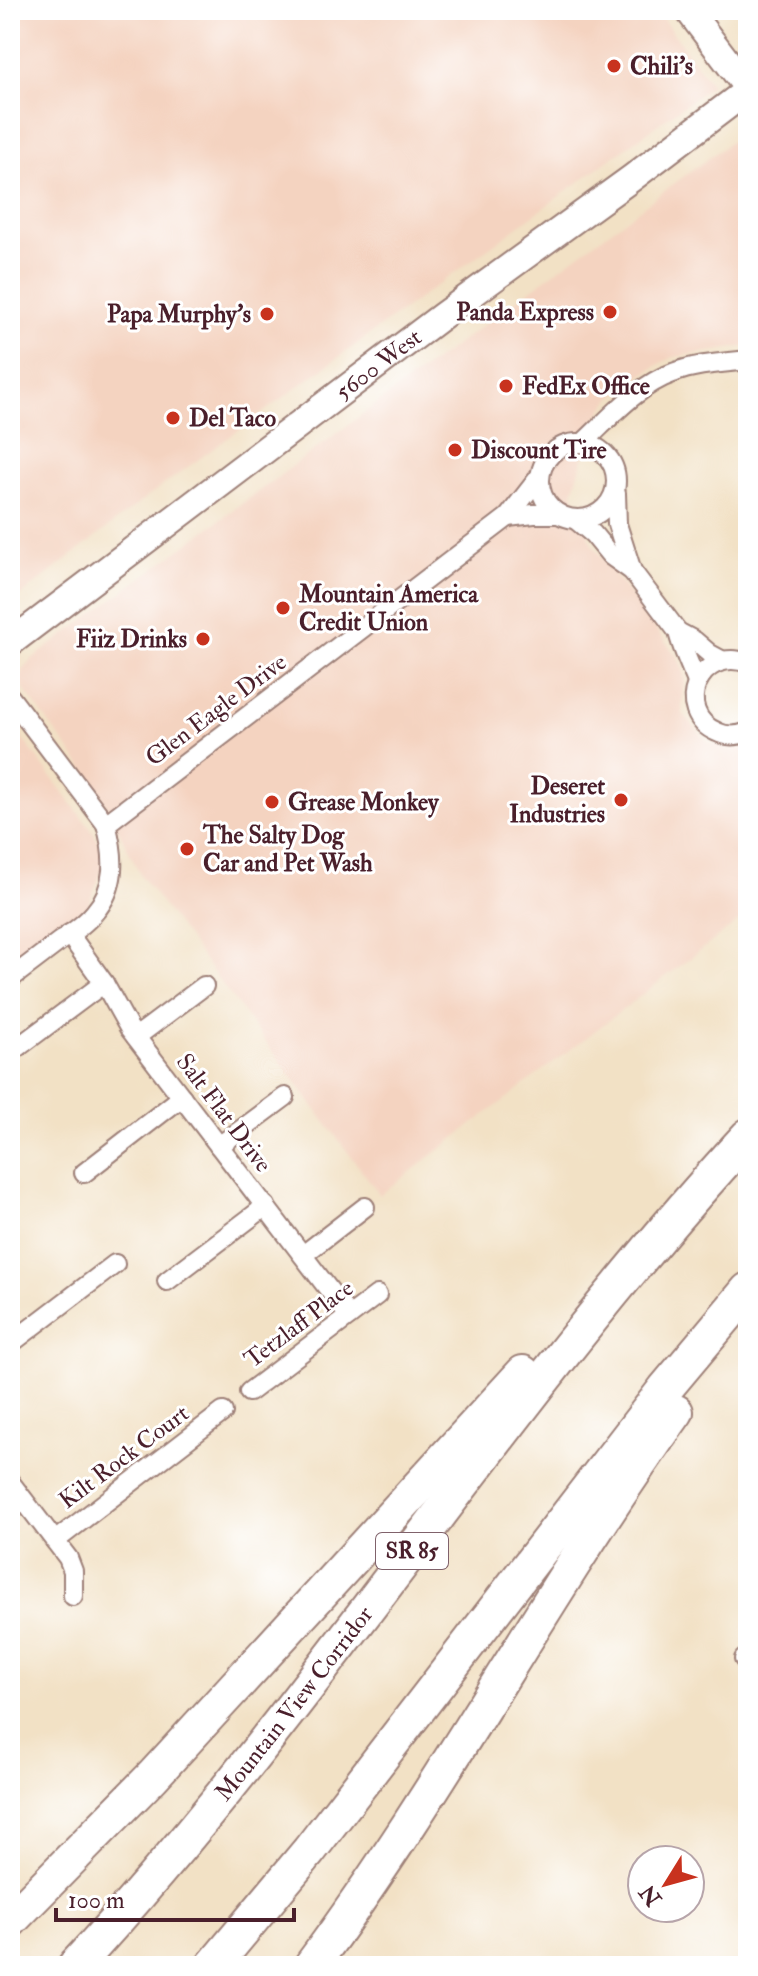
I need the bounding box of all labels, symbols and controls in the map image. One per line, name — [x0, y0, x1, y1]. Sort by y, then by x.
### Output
place label: Chili's — [630, 51, 693, 82]
marker: Chili's — [605, 57, 623, 75]
place label: Panda Express — [456, 297, 594, 328]
place label: Papa Murphy's — [107, 299, 251, 330]
marker: Panda Express — [601, 303, 619, 321]
marker: Papa Murphy's — [258, 305, 276, 323]
street label: 5600 West — [329, 321, 428, 407]
place label: FedEx Office — [522, 371, 650, 402]
marker: FedEx Office — [497, 377, 515, 395]
place label: Del Taco — [189, 403, 276, 434]
marker: Del Taco — [164, 409, 182, 427]
place label: Discount Tire — [471, 435, 607, 466]
marker: Discount Tire — [446, 441, 464, 459]
place label: Mountain America Credit Union — [298, 579, 479, 638]
marker: Mountain America Credit Union — [274, 599, 292, 617]
place label: Fiiz Drinks — [76, 624, 187, 655]
marker: Fiiz Drinks — [194, 630, 212, 648]
street label: Glen Eagle Drive — [139, 647, 293, 773]
place label: Deseret Industries — [509, 771, 605, 830]
place label: Grease Monkey — [288, 787, 440, 818]
marker: Deseret Industries — [612, 791, 630, 809]
marker: Grease Monkey — [263, 793, 281, 811]
place label: The Salty Dog Car and Pet Wash — [202, 820, 373, 879]
marker: The Salty Dog Car and Pet Wash — [178, 840, 196, 858]
street label: Salt Flat Drive — [169, 1047, 279, 1179]
street label: Tetzlaff Place — [238, 1273, 360, 1375]
street label: Kilt Rock Court — [53, 1398, 195, 1516]
road number: SR 85 — [376, 1533, 448, 1569]
street label: Mountain View Corridor — [208, 1600, 380, 1807]
north arrow — [626, 1844, 706, 1924]
scale bar — [56, 1872, 294, 1922]
text: N — [634, 1879, 669, 1913]
text: 100 m — [68, 1885, 125, 1916]

